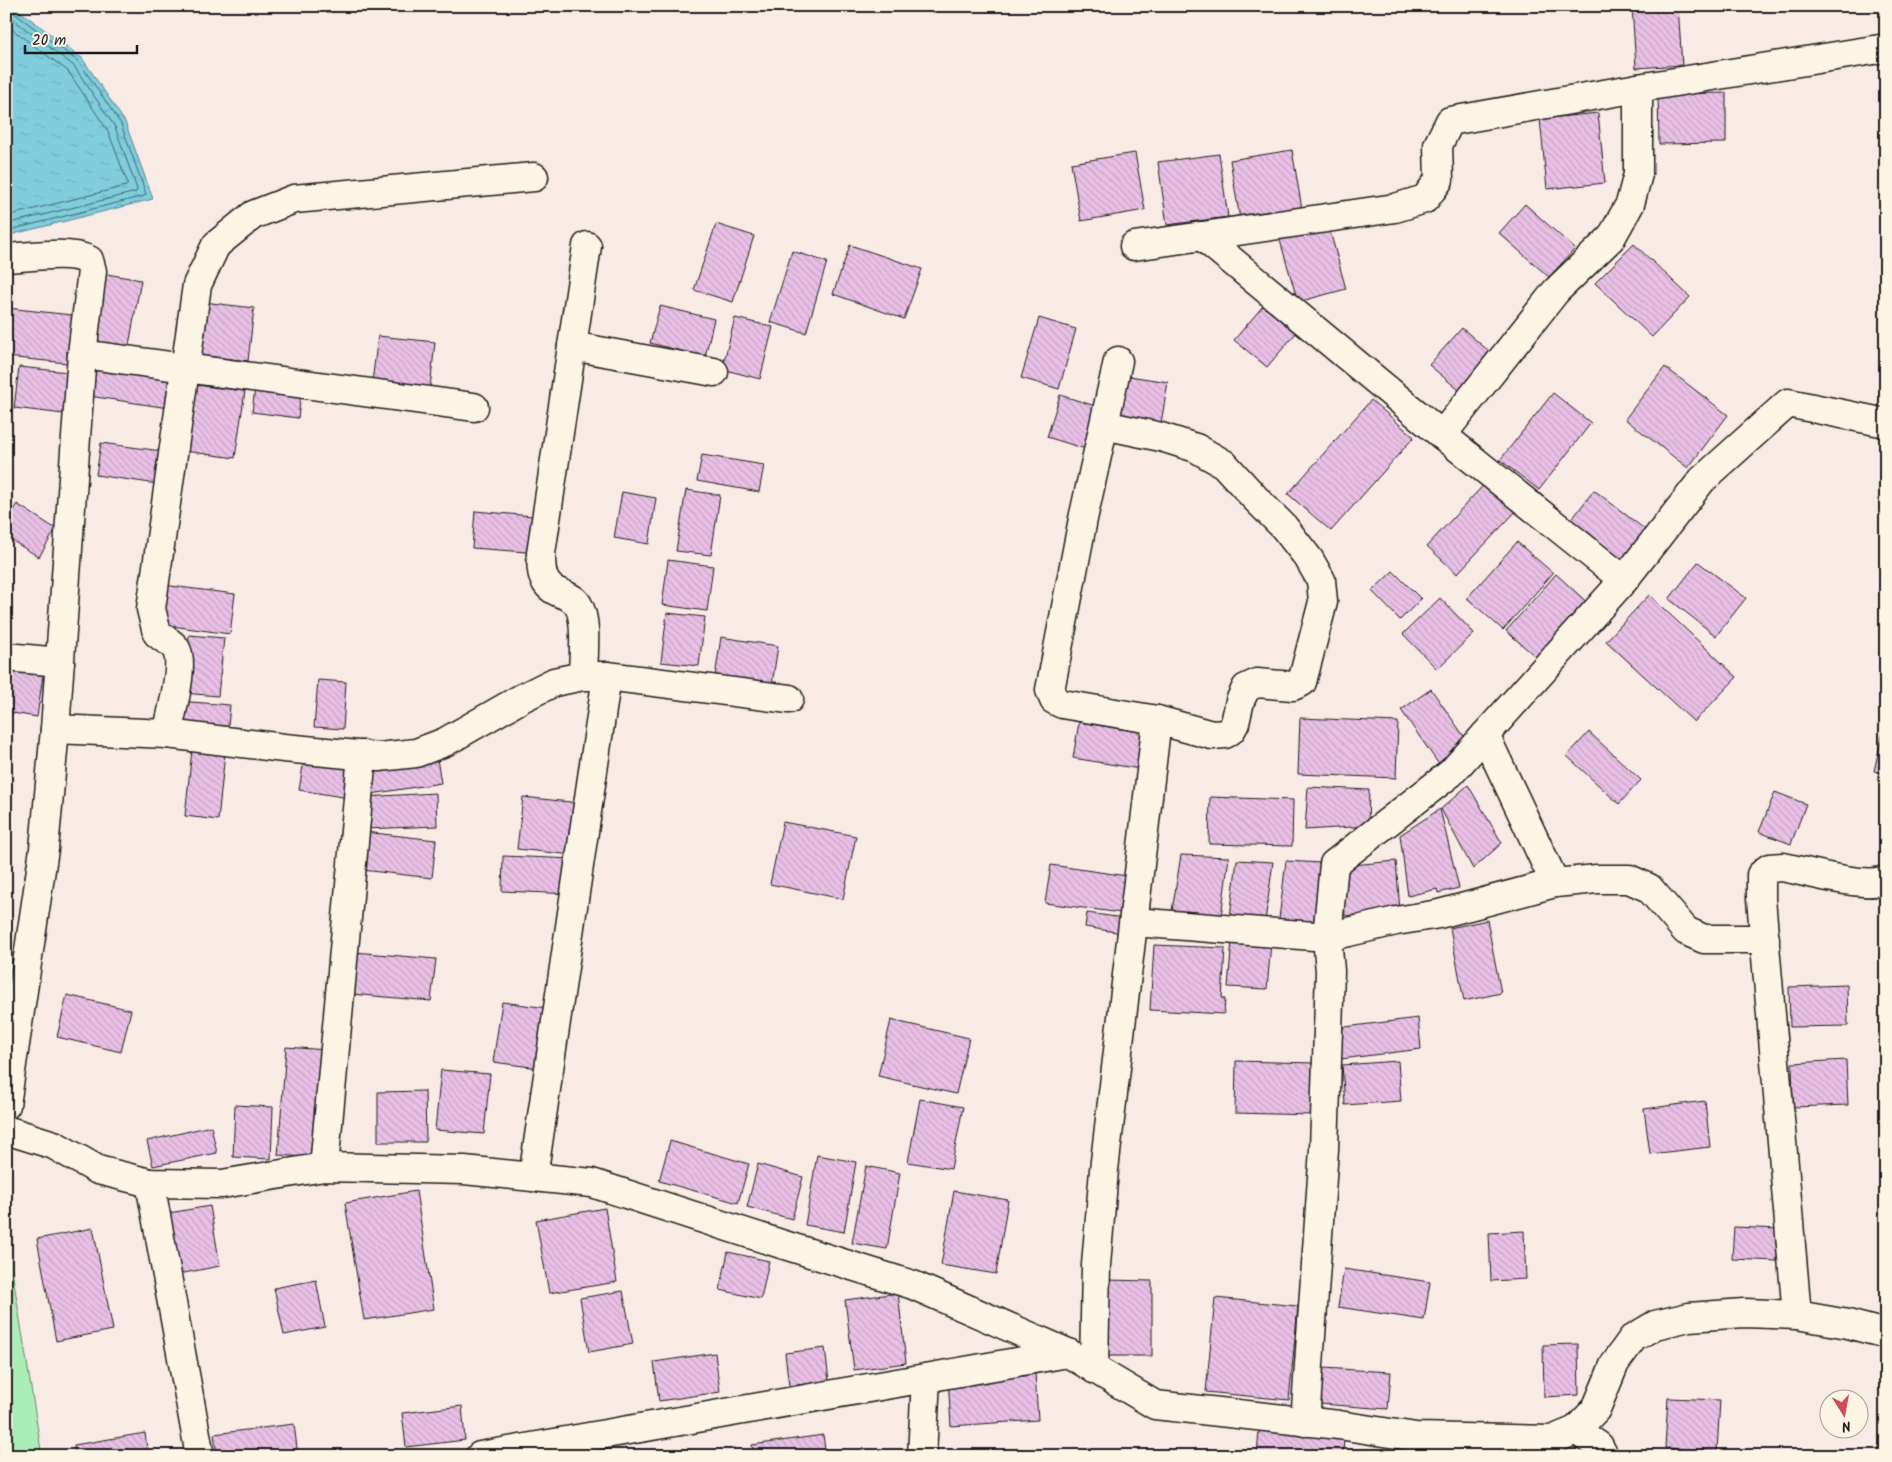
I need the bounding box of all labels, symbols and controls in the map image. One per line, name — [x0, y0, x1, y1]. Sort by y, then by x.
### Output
scale bar — [25, 22, 138, 54]
text: 20 m — [32, 29, 66, 53]
north arrow — [1820, 1390, 1870, 1440]
text: N — [1840, 1414, 1853, 1437]

